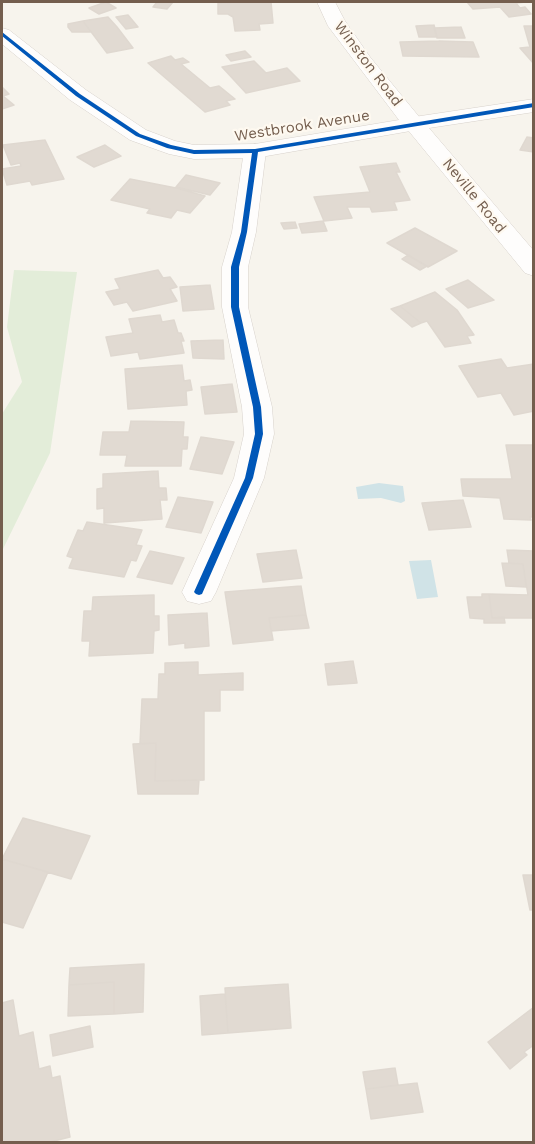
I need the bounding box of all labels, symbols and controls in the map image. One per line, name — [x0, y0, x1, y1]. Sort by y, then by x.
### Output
street label: Winston Road — [330, 18, 406, 110]
street label: Westbrook Avenue — [233, 106, 371, 146]
street label: Neville Road — [438, 155, 510, 237]

